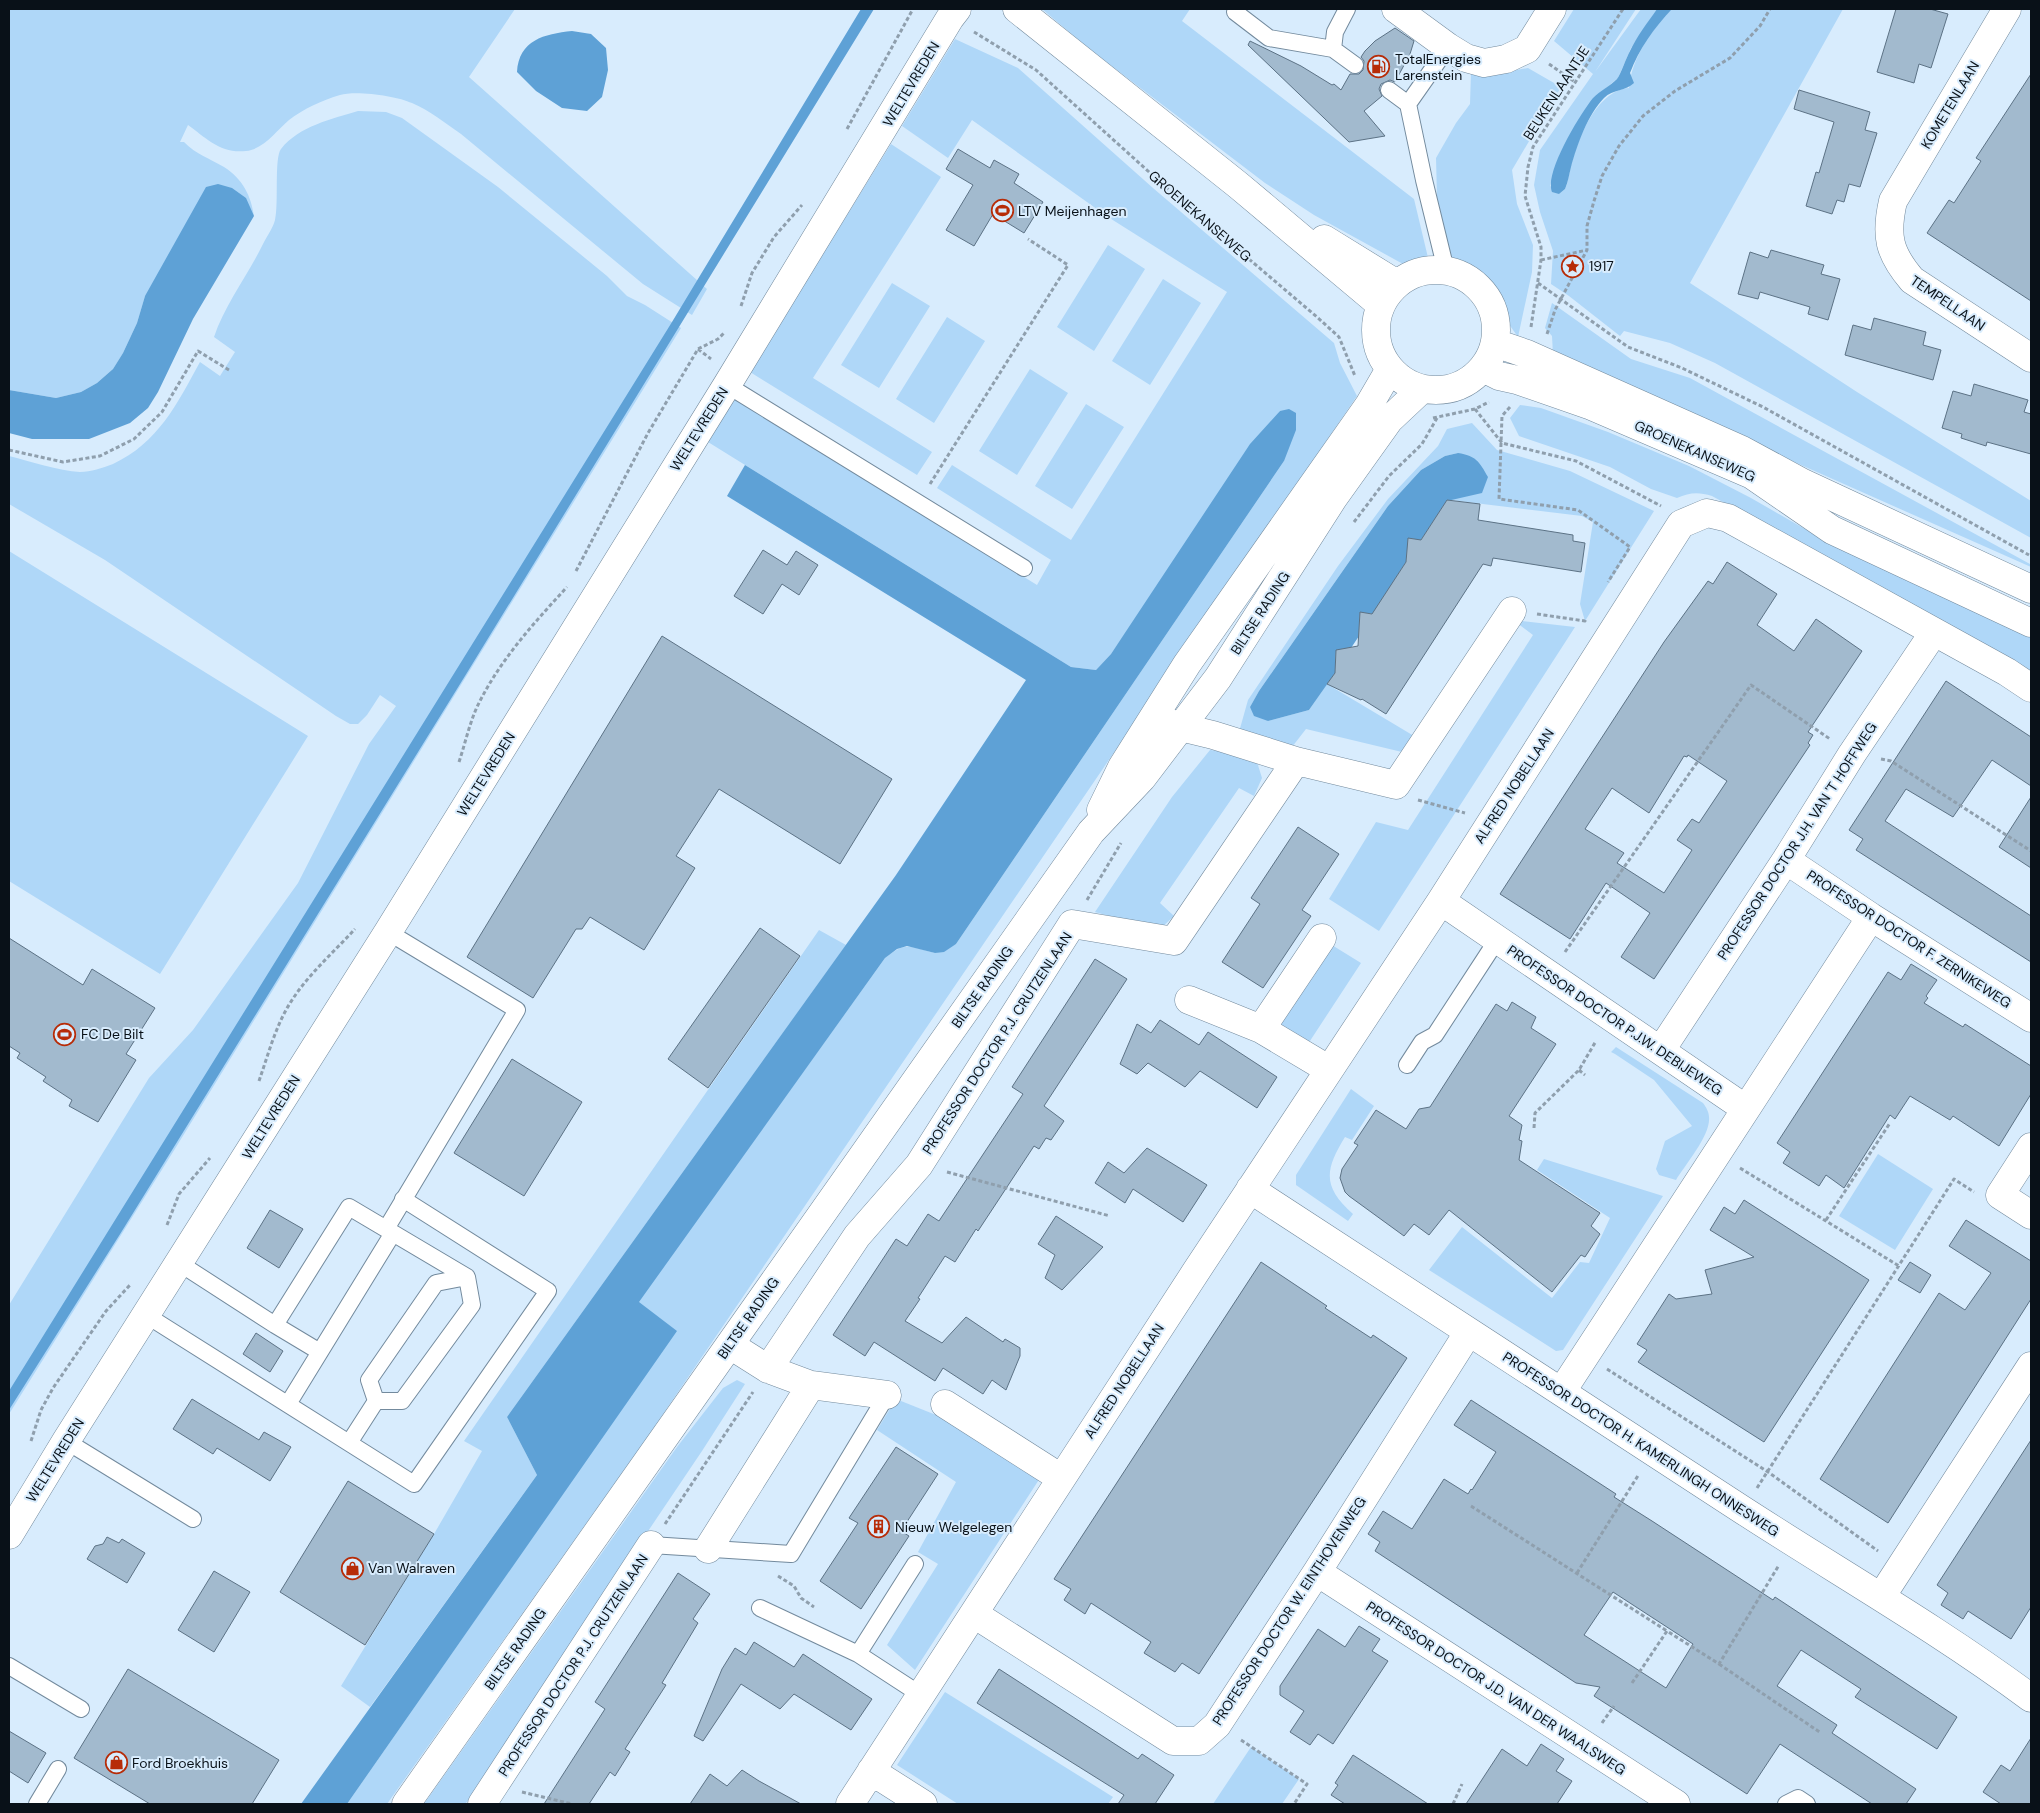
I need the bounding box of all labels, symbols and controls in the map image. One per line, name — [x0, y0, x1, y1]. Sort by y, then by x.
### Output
street label: WELTEVREDEN — [879, 38, 943, 130]
street label: BEUKENLAANTJE — [1519, 43, 1593, 143]
place label: TotalEnergies Larenstein — [1395, 50, 1481, 84]
fuel station icon: TotalEnergies Larenstein — [1367, 55, 1391, 79]
street label: KOMETENLAAN — [1917, 58, 1983, 152]
street label: GROENEKANSEWEG — [1145, 166, 1255, 266]
sports icon: LTV Meijenhagen — [990, 199, 1014, 223]
place label: LTV Meijenhagen — [1018, 202, 1126, 220]
place icon: 1917 — [1561, 254, 1585, 278]
place label: 1917 — [1589, 257, 1614, 275]
street label: TEMPELLAAN — [1907, 271, 1989, 335]
street label: WELTEVREDEN — [666, 384, 732, 474]
street label: GROENEKANSEWEG — [1632, 416, 1758, 486]
street label: BILTSE RADING — [1226, 568, 1294, 658]
street label: PROFESSOR DOCTOR J.H. VAN 'T HOFFWEG — [1713, 719, 1881, 963]
street label: ALFRED NOBELLAAN — [1470, 725, 1558, 847]
street label: WELTEVREDEN — [453, 729, 519, 819]
street label: PROFESSOR DOCTOR F. ZERNIKEWEG — [1803, 866, 2015, 1012]
street label: PROFESSOR DOCTOR P.J. CRUTZENLAAN — [918, 928, 1076, 1158]
street label: PROFESSOR DOCTOR P.J.W. DEBIJEWEG — [1504, 941, 1726, 1099]
street label: BILTSE RADING — [947, 943, 1017, 1031]
sports icon: FC De Bilt — [53, 1022, 77, 1046]
place label: FC De Bilt — [81, 1025, 144, 1043]
street label: WELTEVREDEN — [238, 1072, 304, 1162]
street label: BILTSE RADING — [713, 1274, 783, 1362]
street label: ALFRED NOBELLAAN — [1080, 1320, 1168, 1442]
street label: PROFESSOR DOCTOR H. KAMERLINGH ONNESWEG — [1499, 1348, 1783, 1540]
street label: WELTEVREDEN — [22, 1415, 88, 1505]
street label: PROFESSOR DOCTOR W. EINTHOVENWEG — [1208, 1493, 1370, 1729]
building icon: Nieuw Welgelegen — [867, 1515, 891, 1539]
place label: Nieuw Welgelegen — [895, 1518, 1012, 1536]
street label: PROFESSOR DOCTOR P.J. CRUTZENLAAN — [494, 1550, 652, 1780]
shop icon: Van Walraven — [340, 1556, 364, 1580]
place label: Van Walraven — [368, 1559, 455, 1577]
street label: PROFESSOR DOCTOR J.D. VAN DER WAALSWEG — [1363, 1597, 1629, 1779]
street label: BILTSE RADING — [480, 1605, 550, 1693]
shop icon: Ford Broekhuis — [104, 1751, 128, 1775]
place label: Ford Broekhuis — [132, 1754, 228, 1772]

